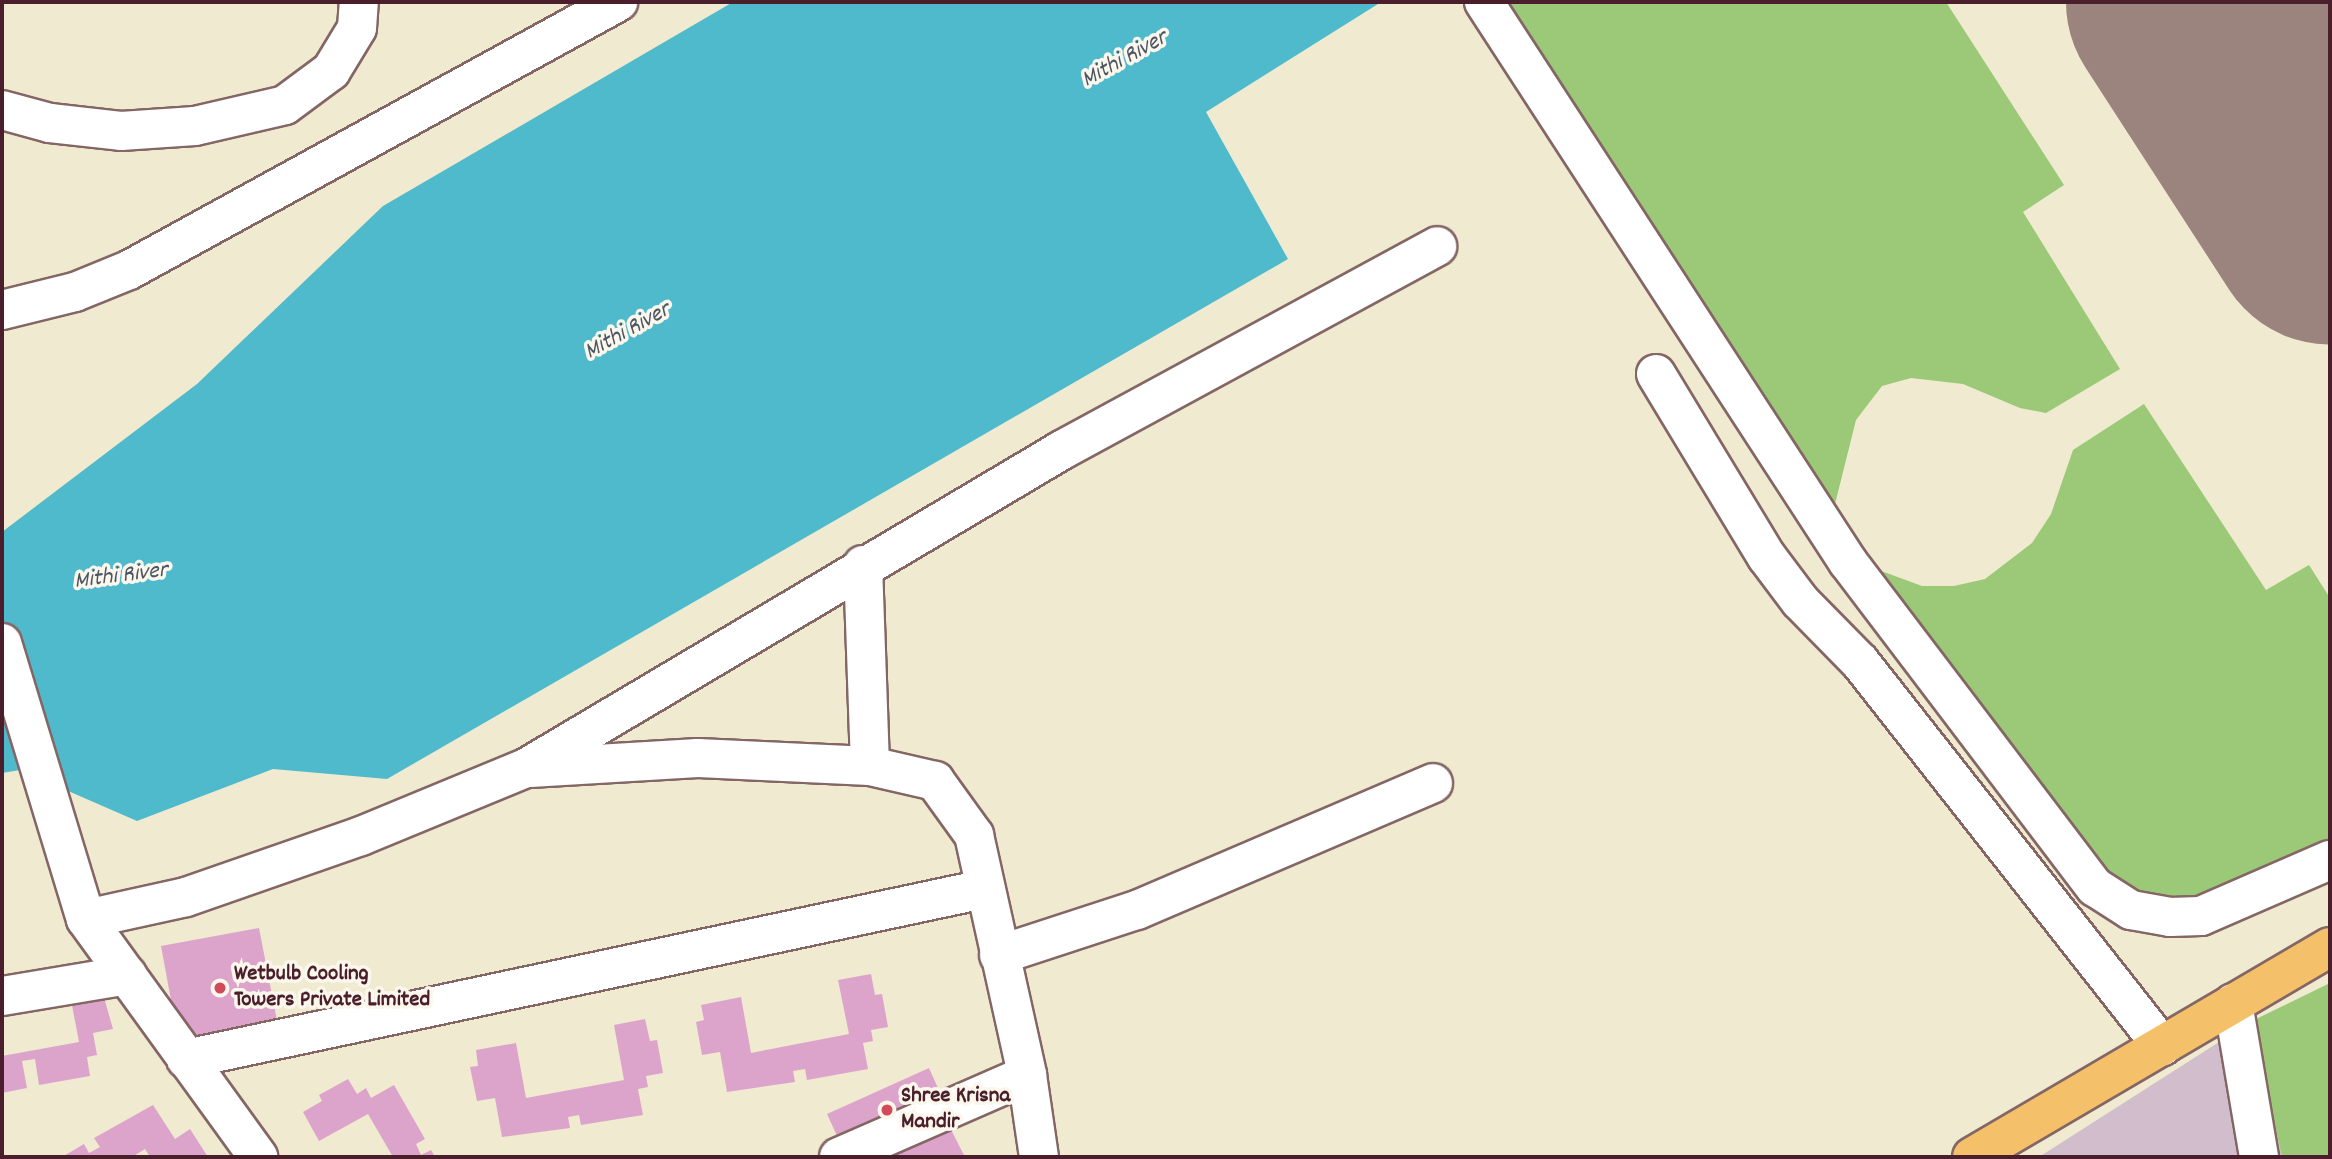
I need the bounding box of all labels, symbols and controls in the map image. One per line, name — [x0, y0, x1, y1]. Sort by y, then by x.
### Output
water label: Mithi River — [1077, 25, 1173, 95]
water label: Mithi River — [580, 297, 676, 367]
water label: Mithi River — [73, 557, 169, 597]
place label: Wetbulb Cooling Towers Private Limited — [234, 961, 430, 1015]
marker: Wetbulb Cooling Towers Private Limited — [212, 980, 228, 996]
place label: Shree Krisna Mandir — [901, 1083, 1010, 1137]
marker: Shree Krisna Mandir — [879, 1102, 895, 1118]

